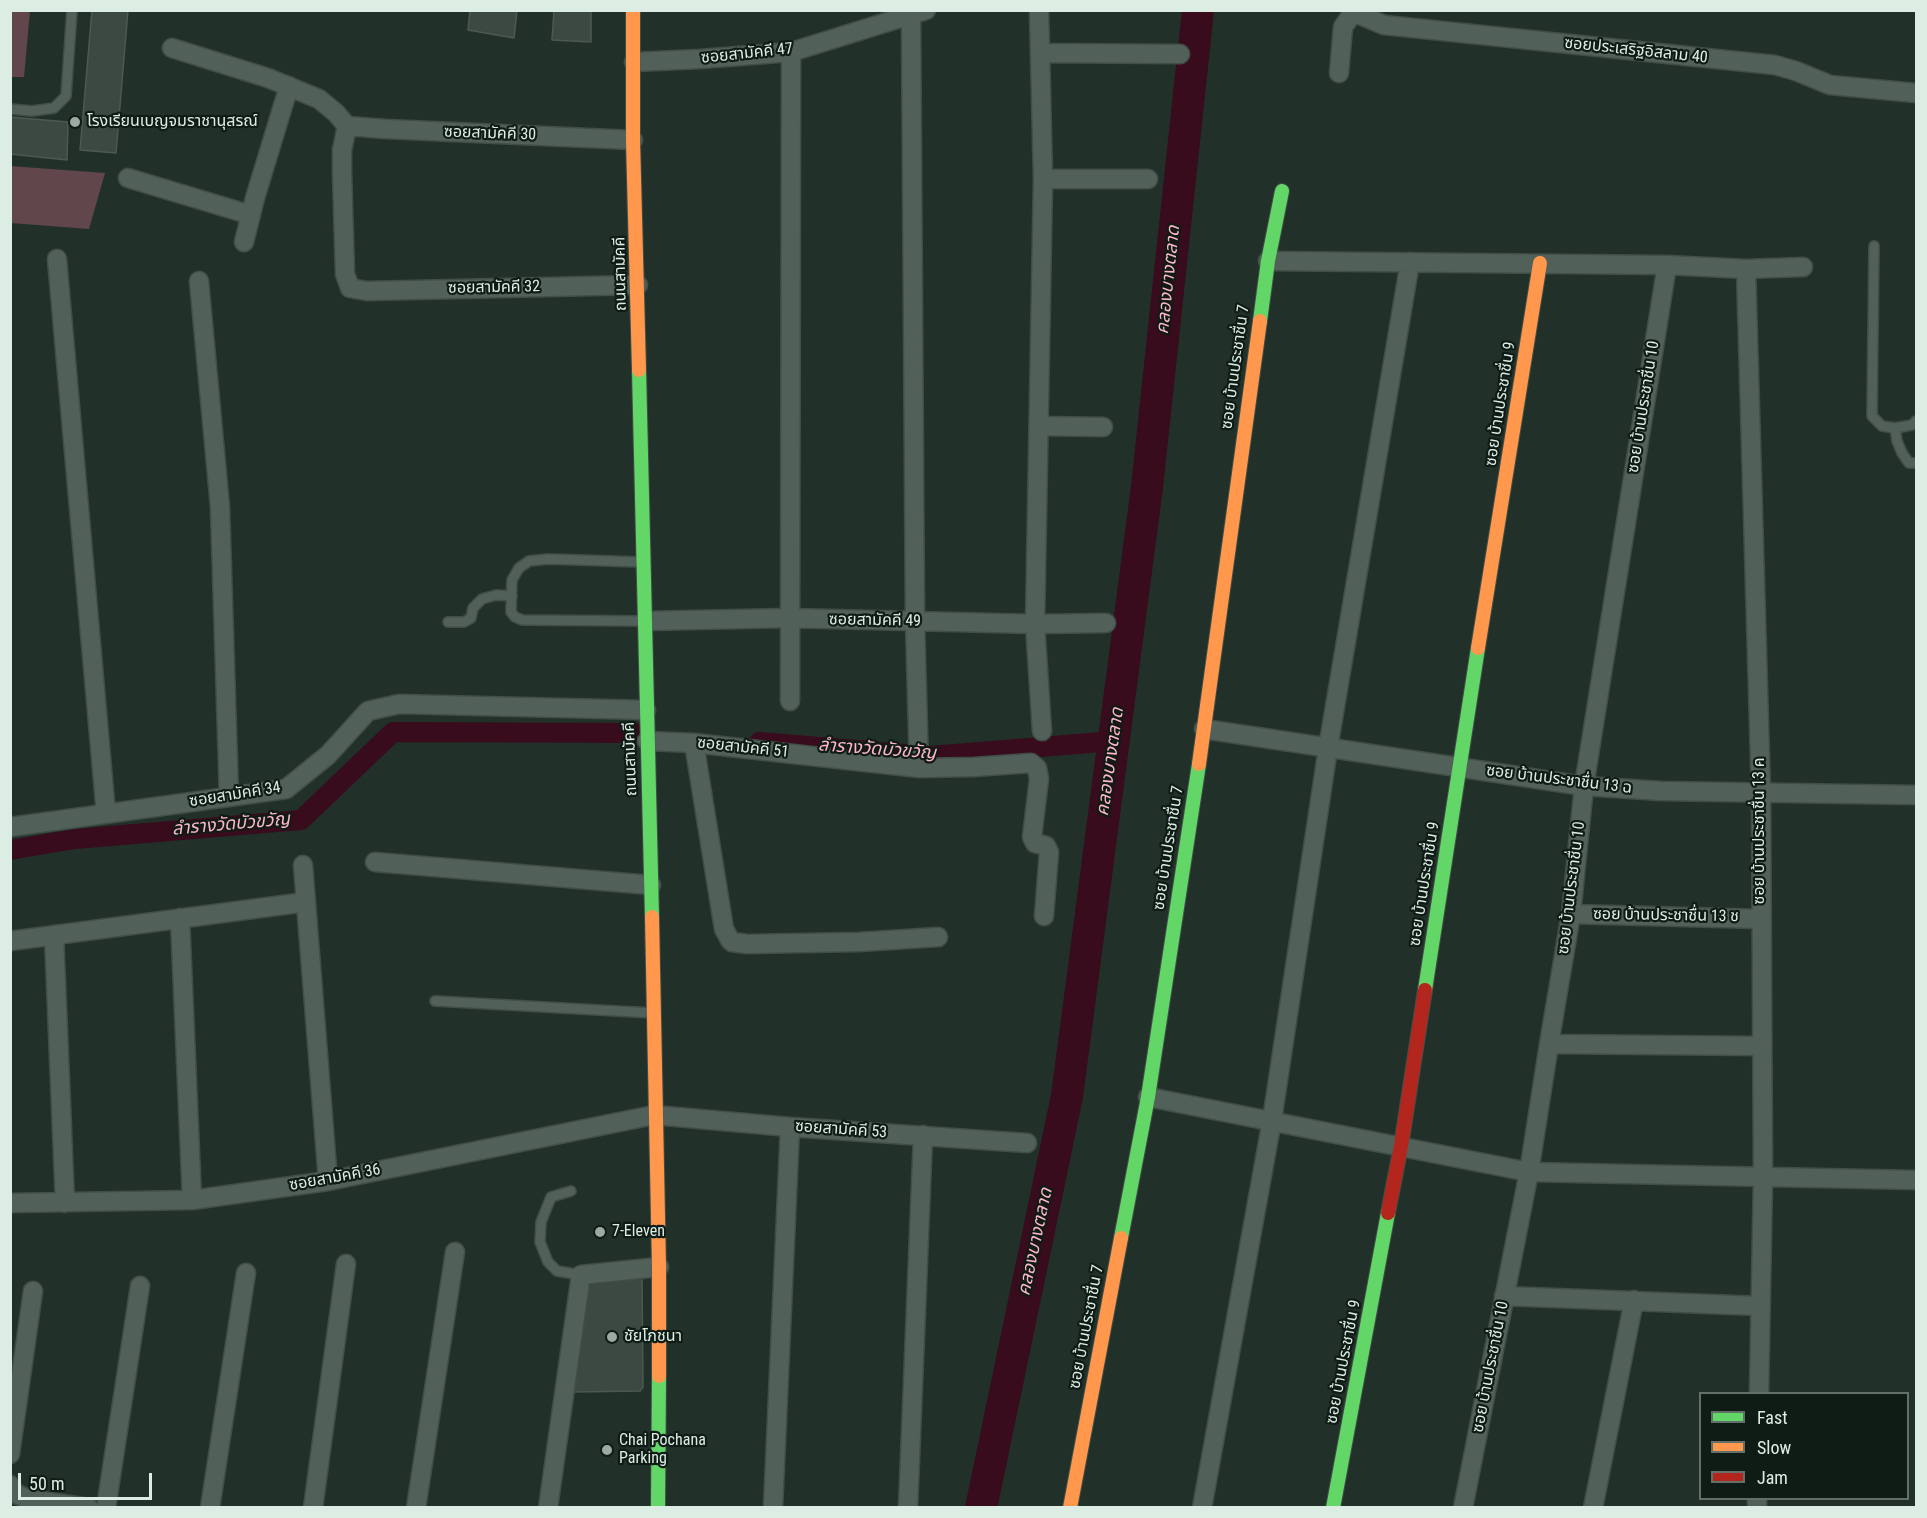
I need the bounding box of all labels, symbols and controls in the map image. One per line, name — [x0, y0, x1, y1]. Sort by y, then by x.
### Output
street label: ซอยประเสริฐอิสลาม 40 — [1563, 34, 1709, 68]
street label: ซอยสามัคคี 47 — [700, 40, 794, 68]
place label: โรงเรียนเบญจมราชานุสรณ์ — [87, 112, 258, 132]
marker: โรงเรียนเบญจมราชานุสรณ์ — [68, 115, 82, 129]
street label: ซอยสามัคคี 30 — [444, 123, 536, 145]
water label: คลองบางตลาด — [1153, 225, 1185, 335]
street label: ถนนสามัคคี — [611, 237, 631, 311]
street label: ซอยสามัคคี 32 — [448, 278, 540, 298]
street label: ซอย บ้านประชาชื่น 7 — [1218, 303, 1254, 431]
street label: ซอย บ้านประชาชื่น 9 — [1482, 340, 1520, 468]
street label: ซอย บ้านประชาชื่น 10 — [1624, 340, 1664, 474]
street label: ซอยสามัคคี 49 — [829, 611, 921, 631]
water label: คลองบางตลาด — [1093, 706, 1129, 818]
street label: ถนนสามัคคี — [620, 722, 642, 796]
street label: ซอยสามัคคี 51 — [696, 734, 790, 762]
water label: ลำรางวัดบัวขวัญ — [817, 735, 937, 765]
street label: ซอย บ้านประชาชื่น 13 ค — [1750, 758, 1770, 904]
street label: ซอย บ้านประชาชื่น 13 ฉ — [1485, 762, 1633, 798]
street label: ซอยสามัคคี 34 — [188, 778, 282, 812]
street label: ซอย บ้านประชาชื่น 7 — [1150, 784, 1188, 912]
water label: ลำรางวัดบัวขวัญ — [171, 809, 291, 841]
street label: ซอย บ้านประชาชื่น 9 — [1406, 820, 1444, 948]
street label: ซอย บ้านประชาชื่น 10 — [1554, 821, 1590, 955]
street label: ซอย บ้านประชาชื่น 13 ช — [1593, 905, 1739, 927]
street label: ซอยสามัคคี 53 — [794, 1117, 888, 1143]
street label: ซอยสามัคคี 36 — [288, 1161, 382, 1195]
water label: คลองบางตลาด — [1014, 1186, 1058, 1298]
place label: 7-Eleven — [612, 1222, 665, 1242]
marker: 7-Eleven — [593, 1225, 607, 1239]
street label: ซอย บ้านประชาชื่น 7 — [1066, 1264, 1108, 1390]
street label: ซอย บ้านประชาชื่น 9 — [1323, 1299, 1365, 1425]
street label: ซอย บ้านประชาชื่น 10 — [1469, 1300, 1513, 1434]
place label: ชัยโภชนา — [624, 1327, 682, 1347]
marker: ชัยโภชนา — [605, 1330, 619, 1344]
legend — [1699, 1392, 1909, 1500]
text: Fast — [1757, 1407, 1788, 1428]
place label: Chai Pochana Parking — [619, 1431, 706, 1469]
text: Slow — [1757, 1437, 1791, 1458]
marker: Chai Pochana Parking — [600, 1443, 614, 1457]
scale bar — [21, 1461, 154, 1499]
text: Jam — [1757, 1467, 1788, 1488]
text: 50 m — [29, 1473, 64, 1494]

